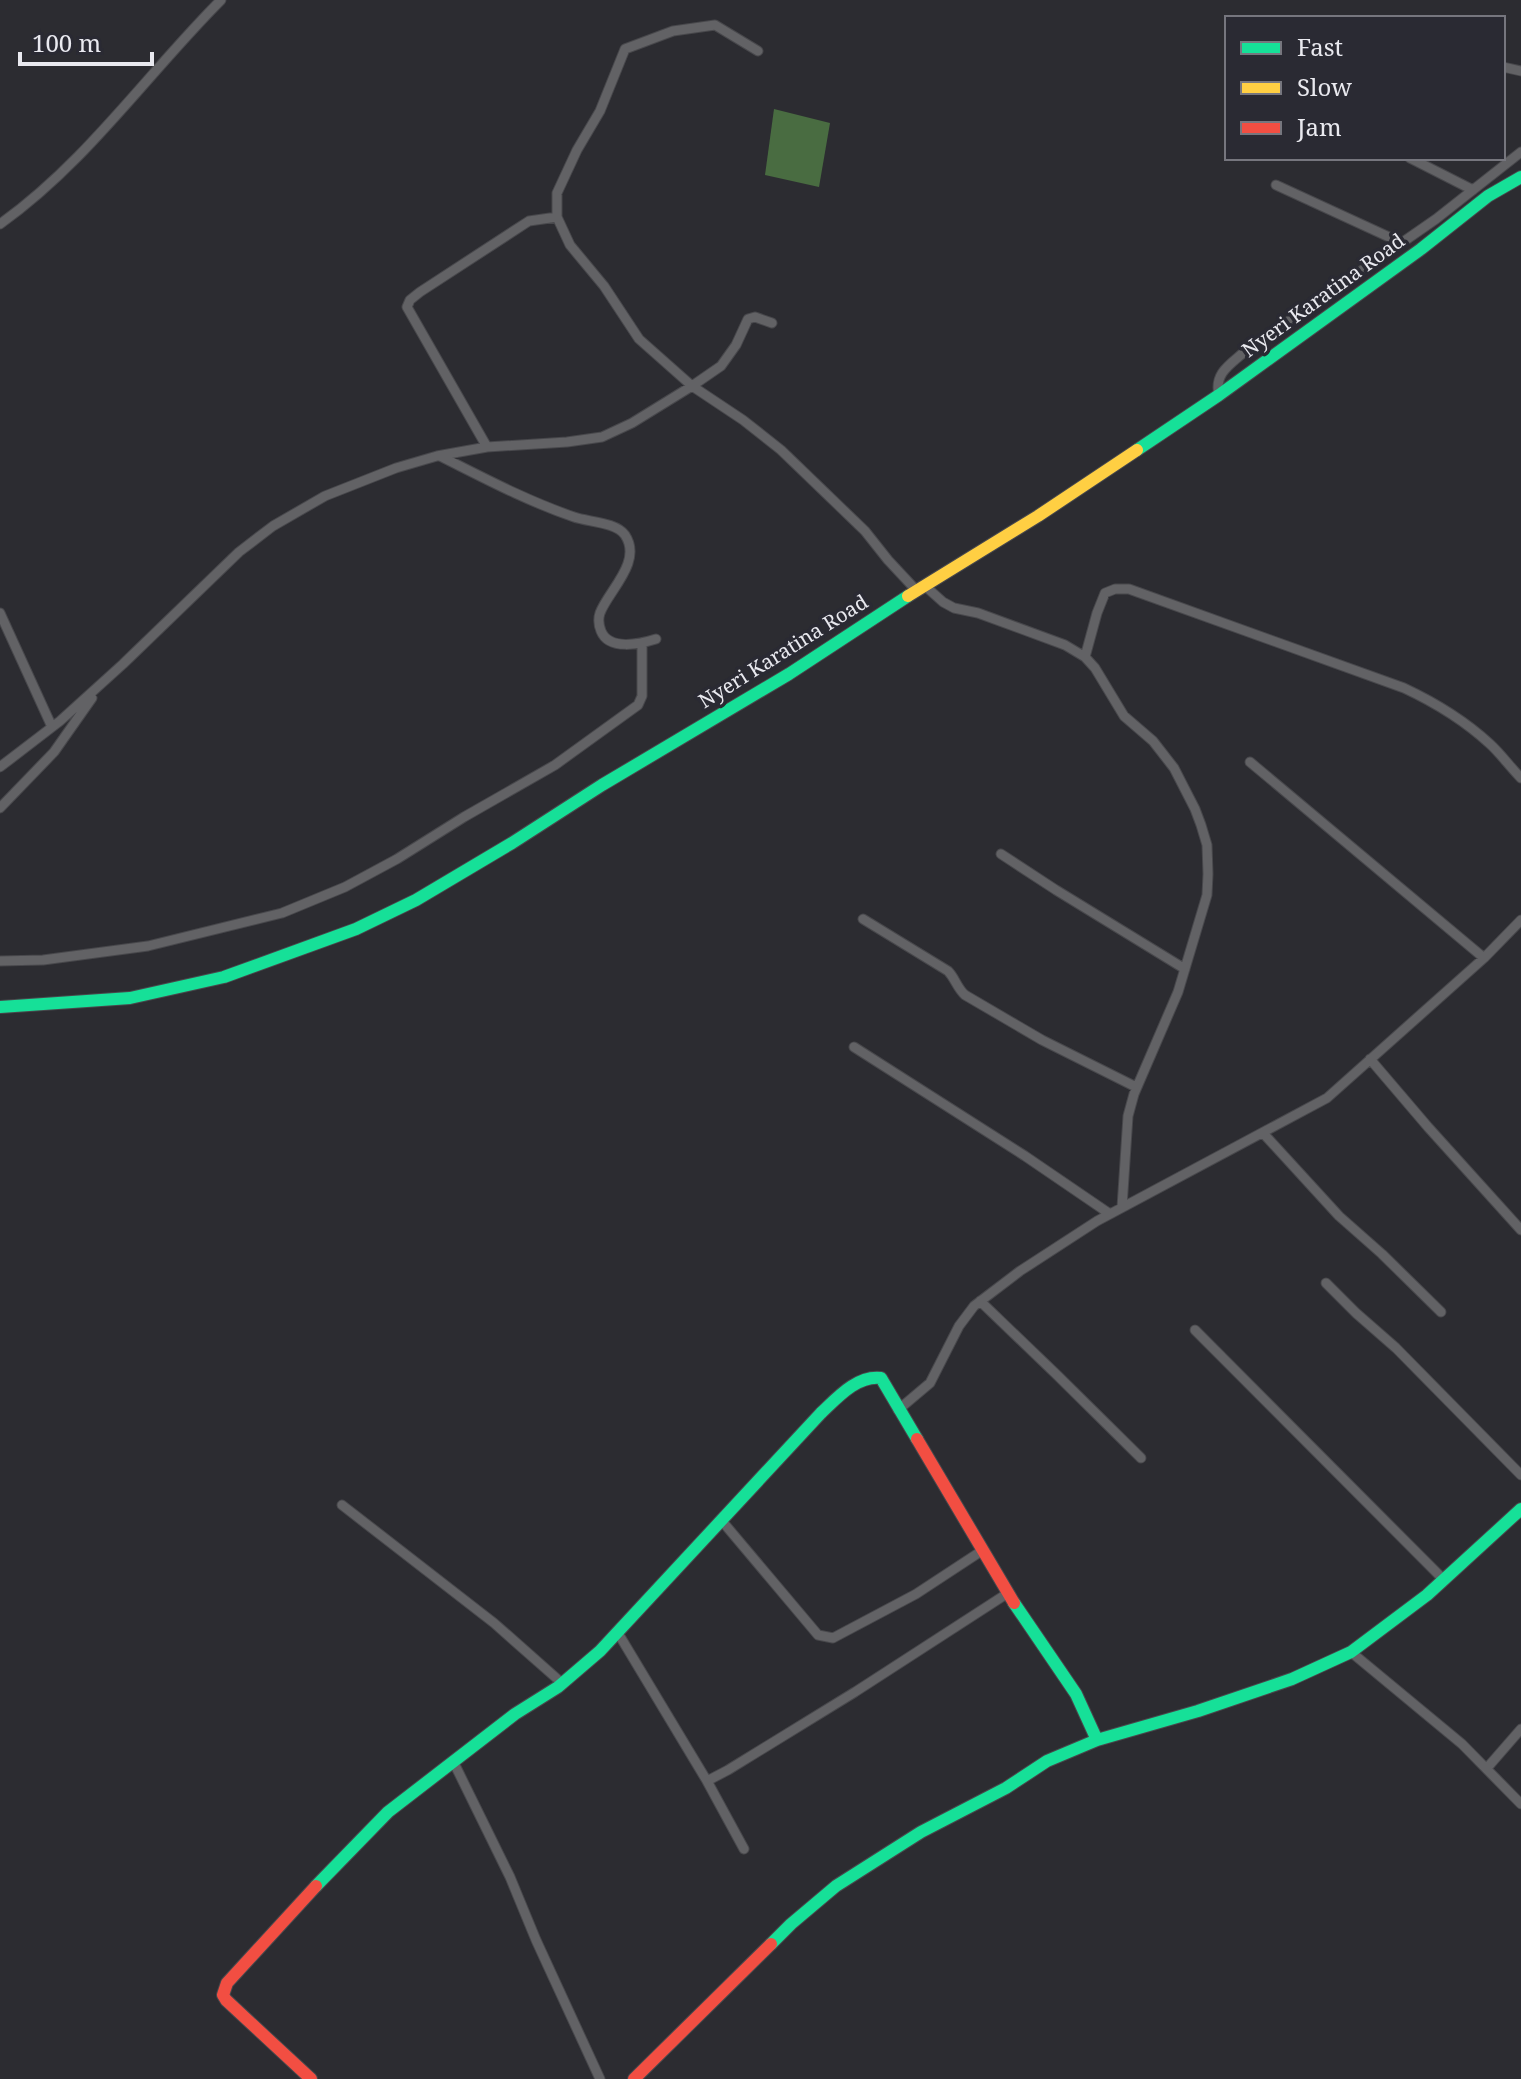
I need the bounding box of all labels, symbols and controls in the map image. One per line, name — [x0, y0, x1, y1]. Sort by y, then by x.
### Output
scale bar — [20, 16, 152, 66]
legend — [1225, 16, 1505, 160]
text: 100 m — [32, 26, 101, 59]
text: Fast — [1297, 30, 1343, 63]
text: Slow — [1297, 70, 1352, 103]
text: Jam — [1296, 110, 1342, 143]
street label: Nyeri Karatina Road — [1236, 227, 1410, 363]
street label: Nyeri Karatina Road — [693, 588, 873, 714]

